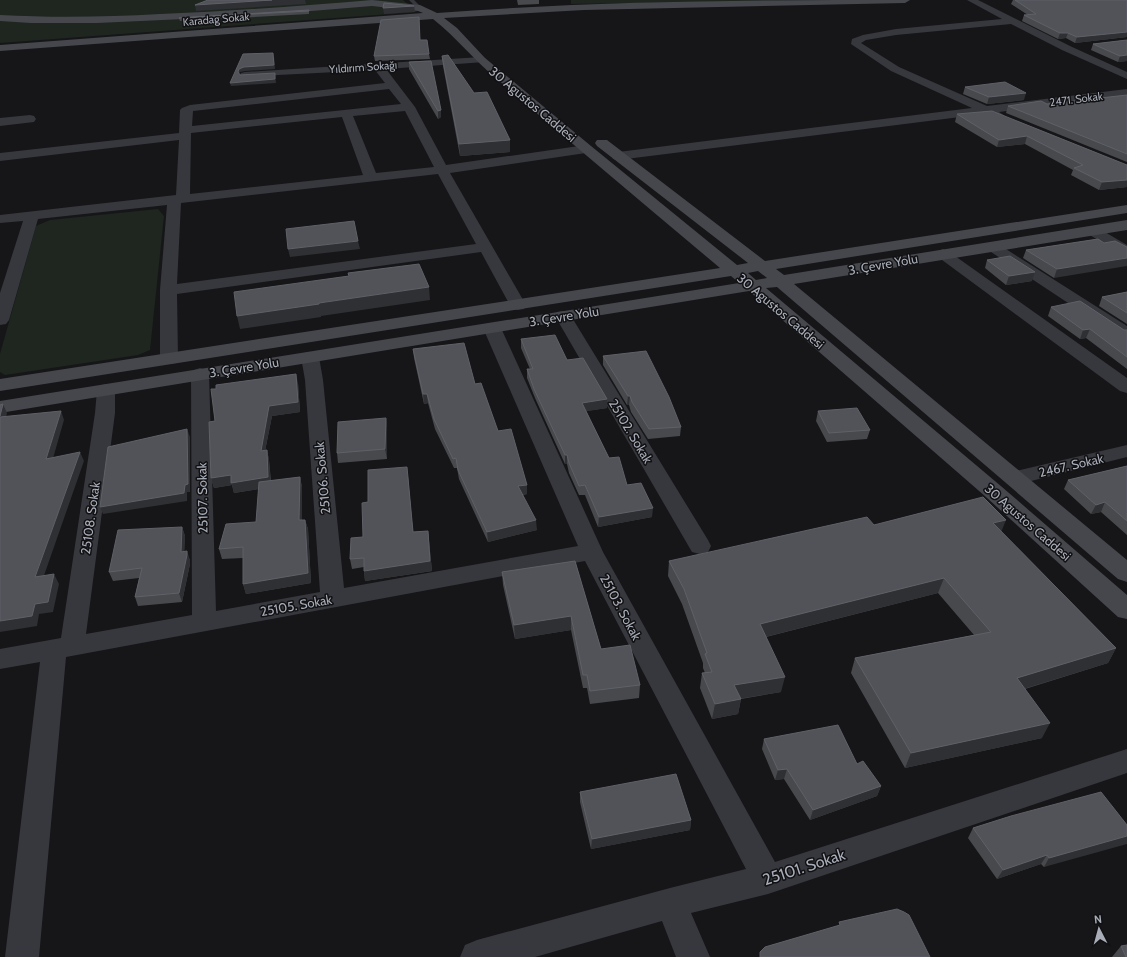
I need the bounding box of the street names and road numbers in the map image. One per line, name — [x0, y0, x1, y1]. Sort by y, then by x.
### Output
street label: Karadag Sokak — [182, 9, 250, 29]
street label: Yıldırım Sokağı — [327, 58, 398, 76]
street label: 30 Agustos Caddesi — [486, 63, 580, 145]
street label: 2471. Sokak — [1049, 89, 1104, 109]
street label: 3. Çevre Yolu — [847, 250, 919, 278]
street label: 30 Agustos Caddesi — [734, 270, 828, 352]
street label: 3. Çevre Yolu — [528, 303, 600, 329]
street label: 3. Çevre Yolu — [208, 354, 280, 380]
street label: 25102. Sokak — [606, 396, 657, 466]
street label: 25106. Sokak — [311, 441, 333, 515]
street label: 2467. Sokak — [1037, 450, 1105, 480]
street label: 25107. Sokak — [193, 462, 211, 534]
street label: 25108. Sokak — [77, 480, 103, 555]
street label: 30 Agustos Caddesi — [982, 480, 1074, 564]
street label: 25103. Sokak — [597, 571, 645, 643]
street label: 25105. Sokak — [259, 591, 333, 619]
street label: 25101. Sokak — [760, 844, 848, 889]

